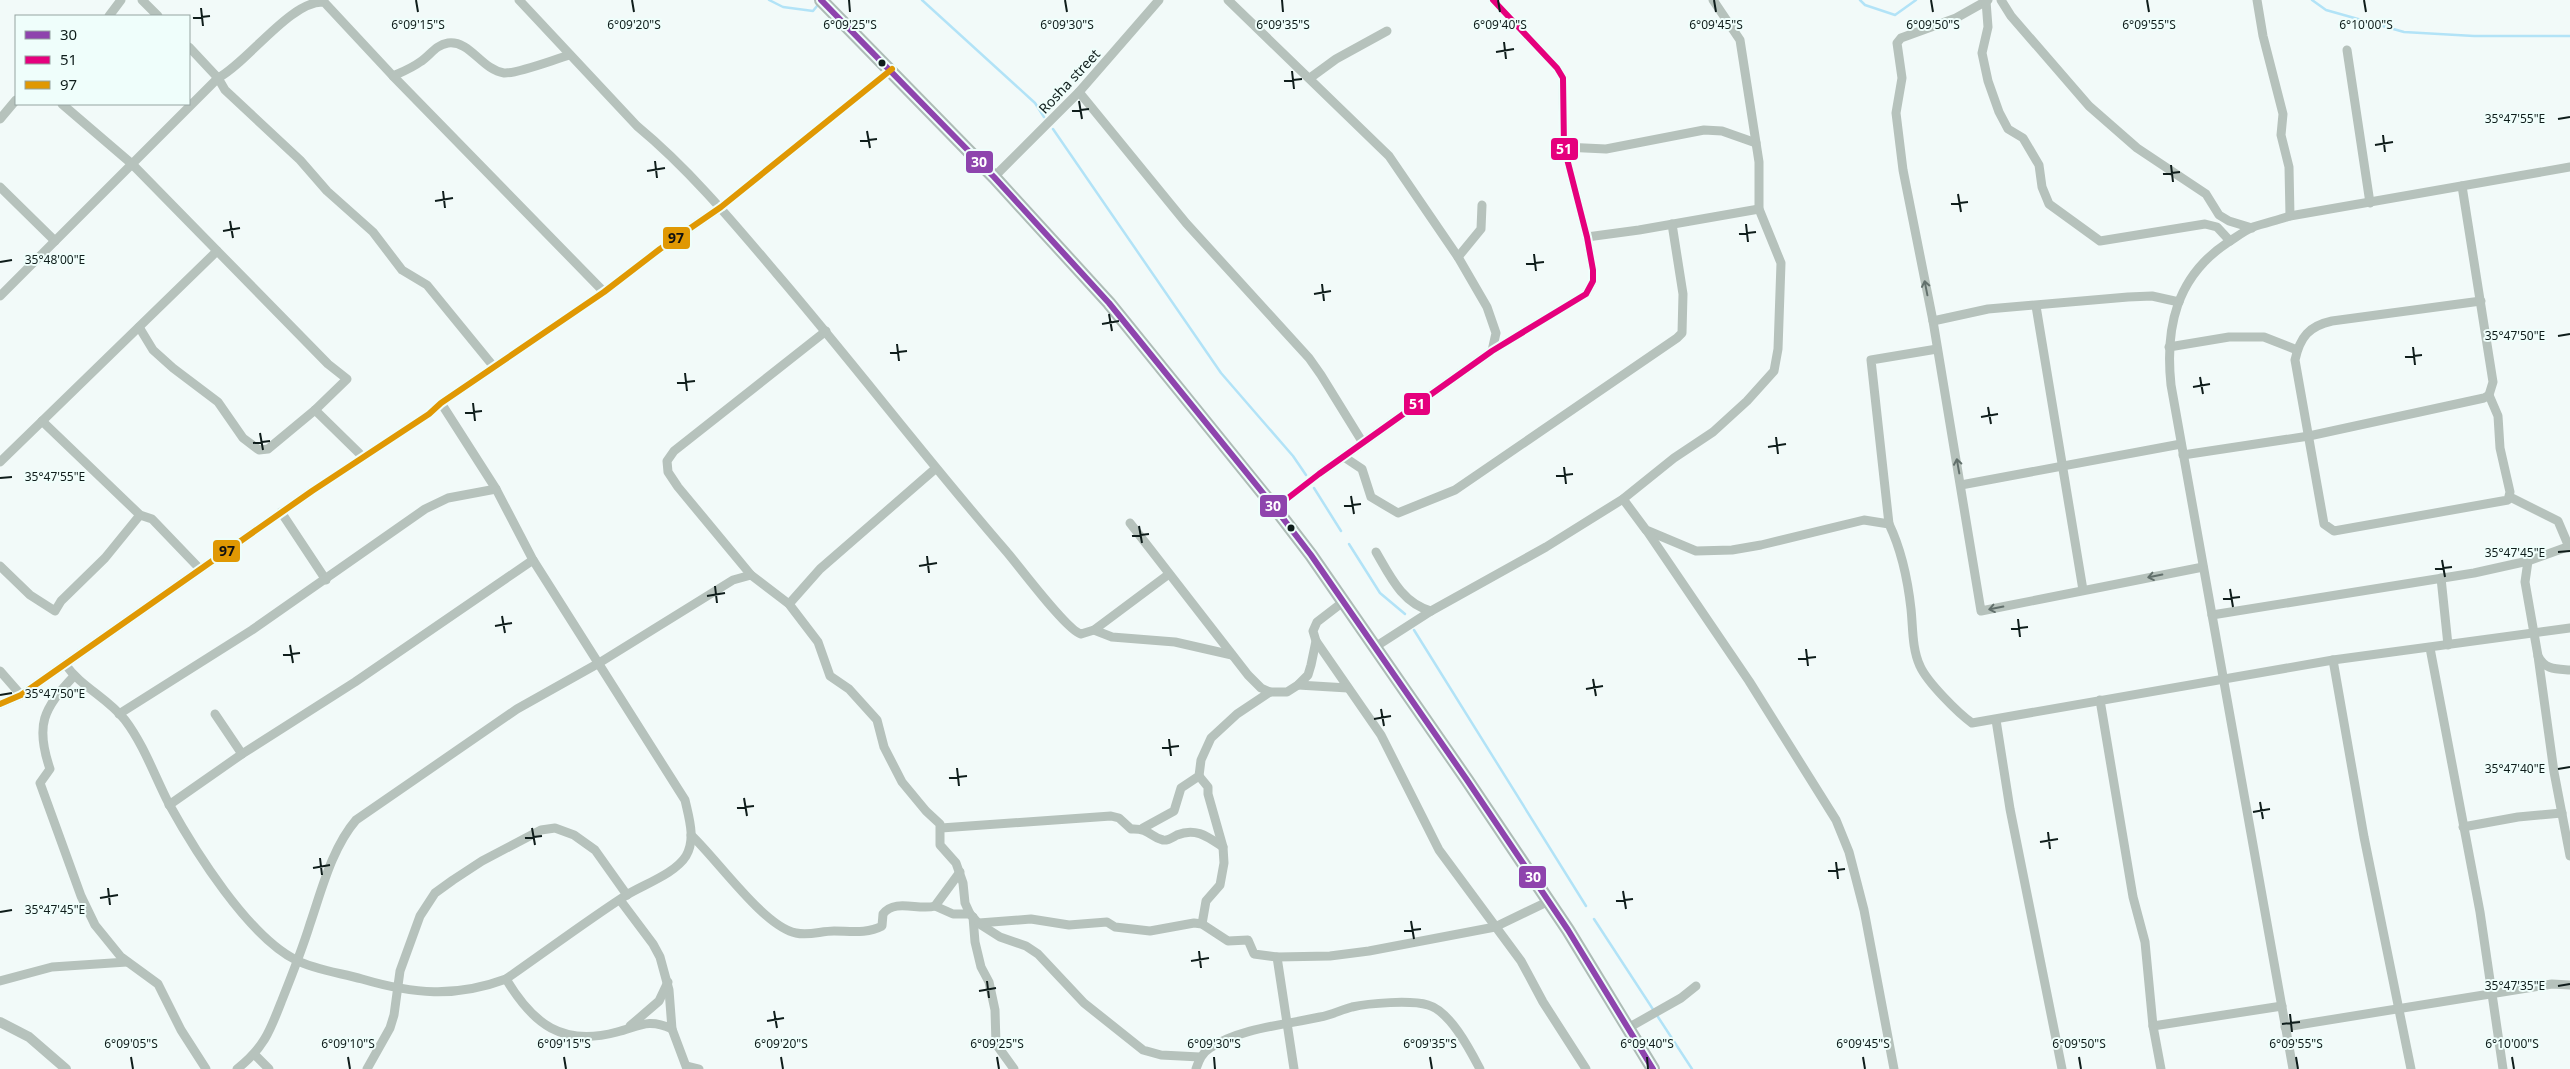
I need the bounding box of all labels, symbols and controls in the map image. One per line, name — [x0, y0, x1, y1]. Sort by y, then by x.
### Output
legend — [15, 15, 190, 105]
text: 6°09'15"S — [391, 16, 445, 33]
text: 6°09'20"S — [607, 16, 661, 33]
text: 6°09'25"S — [823, 16, 877, 33]
text: 6°09'30"S — [1040, 16, 1094, 33]
text: 6°09'35"S — [1256, 16, 1310, 33]
text: 6°09'40"S — [1473, 16, 1527, 33]
text: 6°09'45"S — [1689, 16, 1743, 33]
text: 6°09'50"S — [1906, 16, 1960, 33]
text: 6°09'55"S — [2122, 16, 2176, 33]
text: 6°10'00"S — [2339, 16, 2393, 33]
text: 30 — [60, 24, 77, 44]
street label: Rosha street — [1034, 44, 1104, 118]
text: 51 — [60, 49, 77, 69]
unlabelled marker — [877, 58, 887, 68]
text: 97 — [60, 74, 77, 94]
text: 35°47'55"E — [2485, 110, 2545, 127]
line badge: 51 — [1550, 137, 1579, 161]
text: 51 — [1556, 139, 1572, 158]
line badge: 30 — [965, 150, 994, 174]
text: 30 — [971, 152, 987, 171]
line badge: 97 — [662, 226, 691, 250]
text: 97 — [668, 228, 684, 247]
text: 35°48'00"E — [25, 251, 85, 268]
one-way arrow — [1921, 281, 1930, 297]
text: 35°47'50"E — [2485, 327, 2545, 344]
line badge: 51 — [1403, 392, 1431, 416]
text: 51 — [1409, 394, 1425, 413]
one-way arrow — [1952, 458, 1962, 474]
text: 35°47'55"E — [25, 468, 85, 485]
line badge: 30 — [1259, 494, 1288, 518]
text: 30 — [1265, 496, 1281, 515]
unlabelled marker — [1286, 523, 1296, 533]
line badge: 97 — [212, 539, 241, 563]
text: 97 — [219, 541, 235, 560]
text: 35°47'45"E — [2485, 544, 2545, 561]
one-way arrow — [2148, 572, 2164, 582]
one-way arrow — [1988, 603, 2004, 613]
text: 35°47'50"E — [25, 685, 85, 702]
text: 35°47'40"E — [2485, 760, 2545, 777]
line badge: 30 — [1518, 865, 1547, 889]
text: 30 — [1525, 867, 1541, 886]
text: 35°47'45"E — [25, 901, 85, 918]
text: 35°47'35"E — [2485, 977, 2545, 994]
text: 6°09'05"S — [104, 1035, 158, 1052]
text: 6°09'10"S — [321, 1035, 375, 1052]
text: 6°09'15"S — [537, 1035, 591, 1052]
text: 6°09'20"S — [754, 1035, 808, 1052]
text: 6°09'25"S — [970, 1035, 1024, 1052]
text: 6°09'30"S — [1187, 1035, 1241, 1052]
text: 6°09'35"S — [1403, 1035, 1457, 1052]
text: 6°09'40"S — [1620, 1035, 1674, 1052]
text: 6°09'45"S — [1836, 1035, 1890, 1052]
text: 6°09'50"S — [2052, 1035, 2106, 1052]
text: 6°09'55"S — [2269, 1035, 2323, 1052]
text: 6°10'00"S — [2485, 1035, 2539, 1052]

